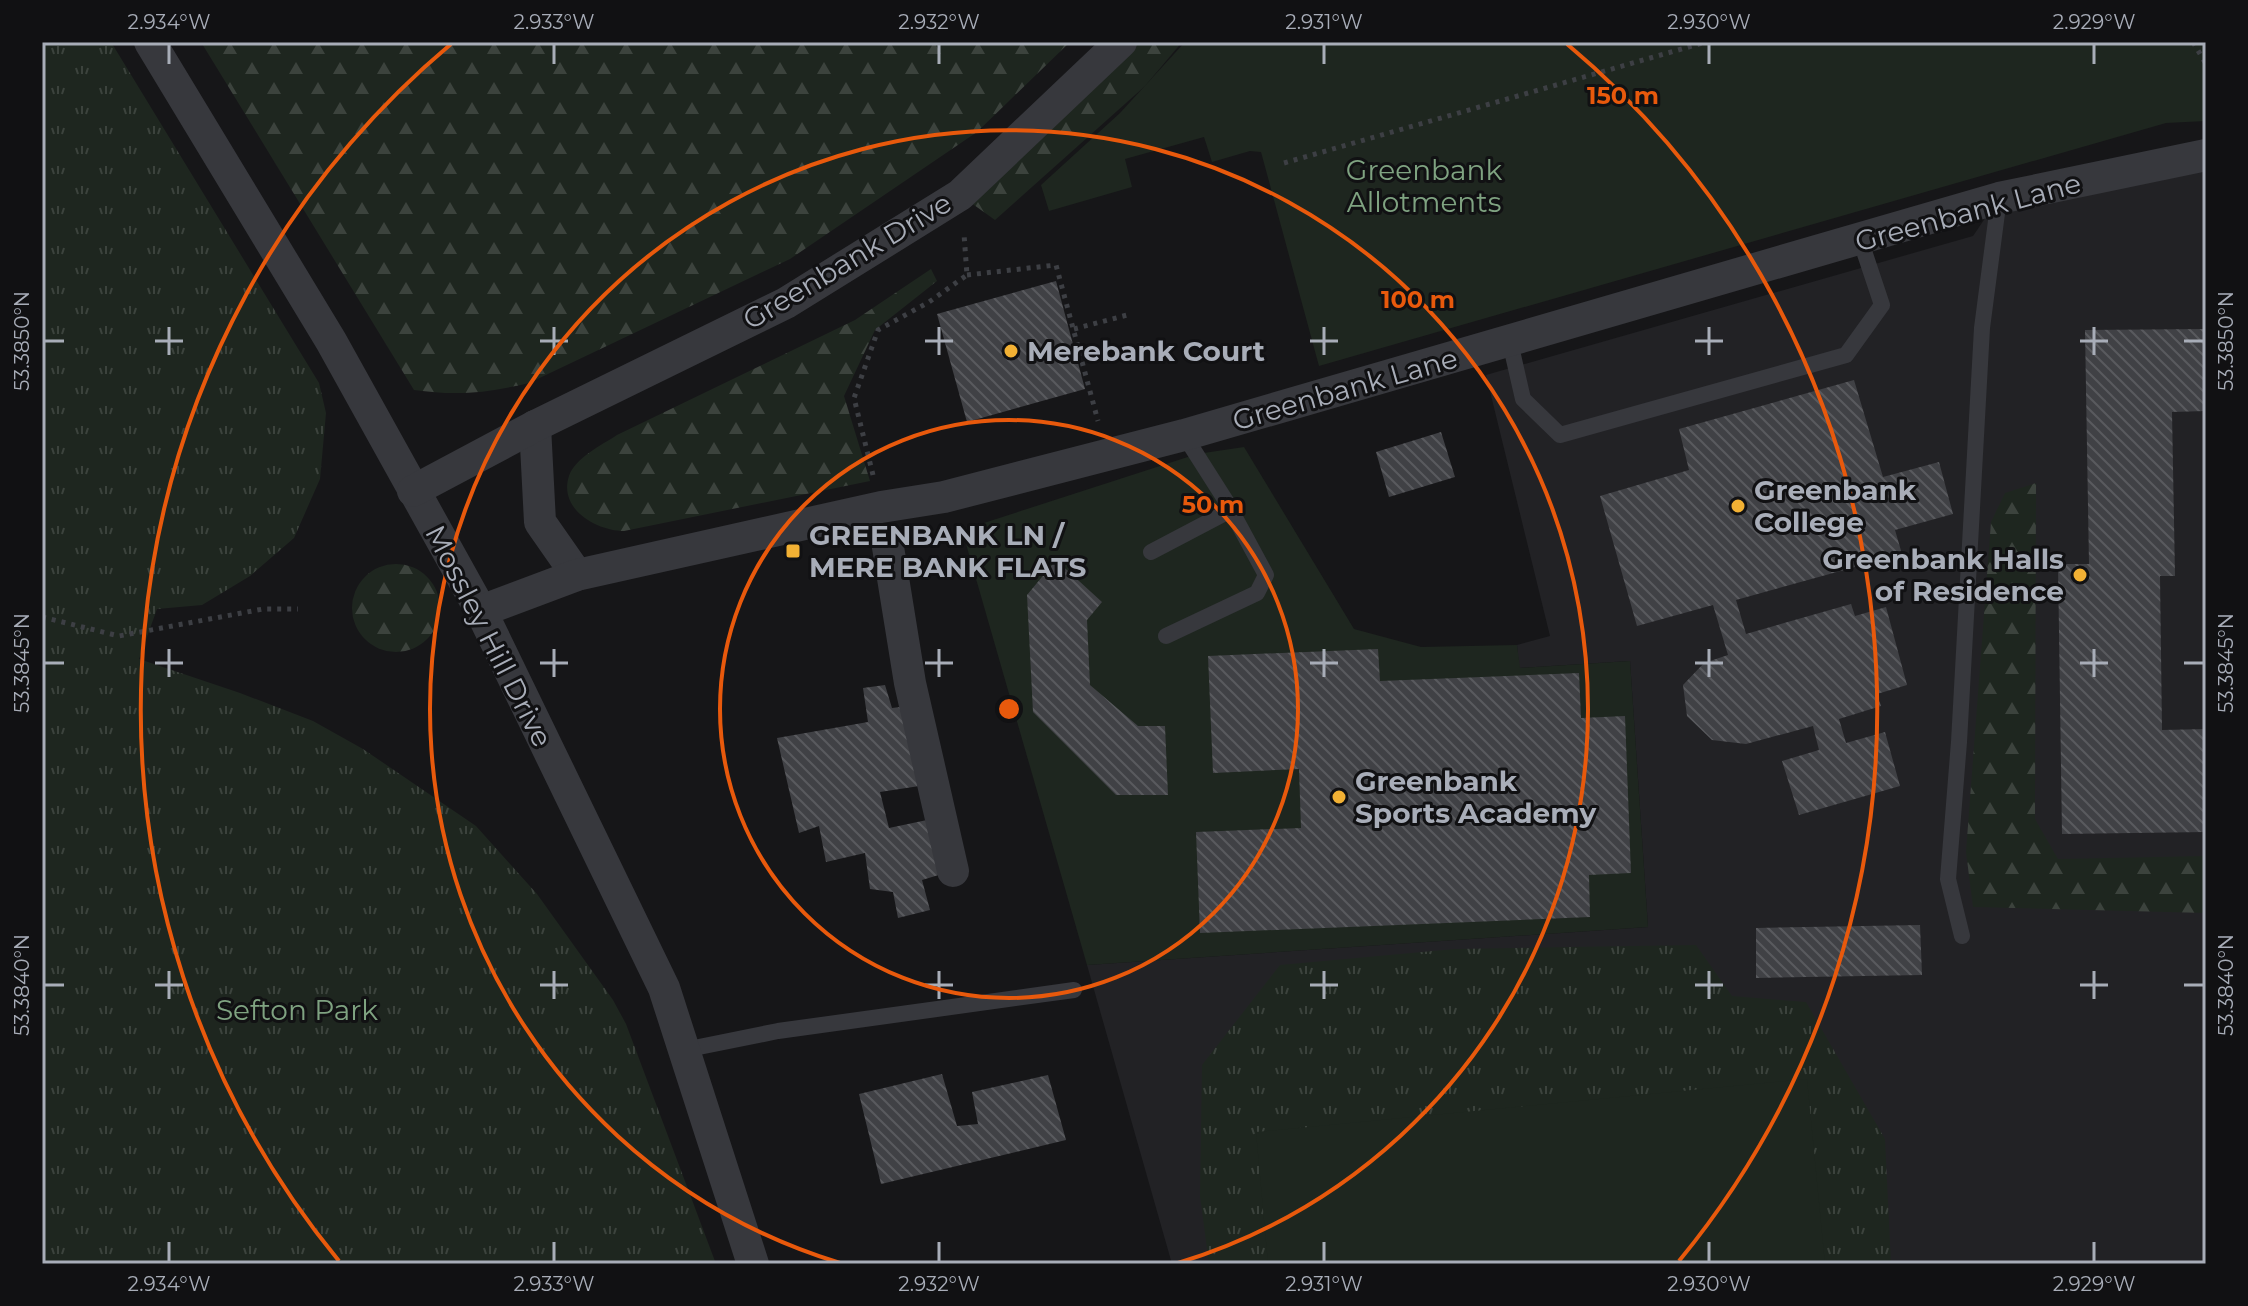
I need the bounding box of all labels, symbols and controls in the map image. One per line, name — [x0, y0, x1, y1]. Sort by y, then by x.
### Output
text: 2.934°W — [128, 10, 210, 34]
text: 2.933°W — [513, 10, 595, 34]
text: 2.932°W — [898, 10, 980, 34]
text: 2.931°W — [1285, 10, 1363, 34]
text: 2.930°W — [1667, 10, 1751, 34]
text: 2.929°W — [2053, 10, 2135, 34]
text: 150 m — [1587, 81, 1659, 110]
park label: Greenbank Allotments — [1346, 153, 1502, 219]
street label: Greenbank Lane — [1851, 165, 2085, 259]
street label: Greenbank Drive — [737, 185, 957, 337]
text: 100 m — [1381, 285, 1455, 314]
text: 53.3850°N — [10, 291, 34, 391]
text: 53.3850°N — [2214, 291, 2238, 391]
place label: Merebank Court — [1027, 334, 1265, 368]
street label: Greenbank Lane — [1229, 341, 1461, 437]
marker: Merebank Court — [1002, 342, 1020, 360]
place label: Greenbank College — [1754, 473, 1917, 539]
text: 50 m — [1182, 490, 1244, 519]
marker: Greenbank College — [1729, 497, 1747, 515]
place label: GREENBANK LN / MERE BANK FLATS — [809, 518, 1087, 584]
street label: Mossley Hill Drive — [418, 519, 560, 753]
marker: GREENBANK LN / MERE BANK FLATS — [784, 542, 802, 560]
place label: Greenbank Halls of Residence — [1822, 542, 2064, 608]
marker: Greenbank Halls of Residence — [2071, 566, 2089, 584]
text: 53.3845°N — [10, 613, 34, 713]
text: 53.3845°N — [2214, 613, 2238, 713]
centre of rings — [995, 695, 1023, 723]
place label: Greenbank Sports Academy — [1355, 764, 1596, 830]
marker: Greenbank Sports Academy — [1330, 788, 1348, 806]
text: 53.3840°N — [10, 934, 34, 1036]
text: 53.3840°N — [2214, 934, 2238, 1036]
park label: Sefton Park — [216, 993, 378, 1027]
text: 2.934°W — [128, 1272, 210, 1296]
text: 2.933°W — [513, 1272, 595, 1296]
text: 2.932°W — [898, 1272, 980, 1296]
text: 2.931°W — [1285, 1272, 1363, 1296]
text: 2.930°W — [1667, 1272, 1751, 1296]
text: 2.929°W — [2053, 1272, 2135, 1296]

